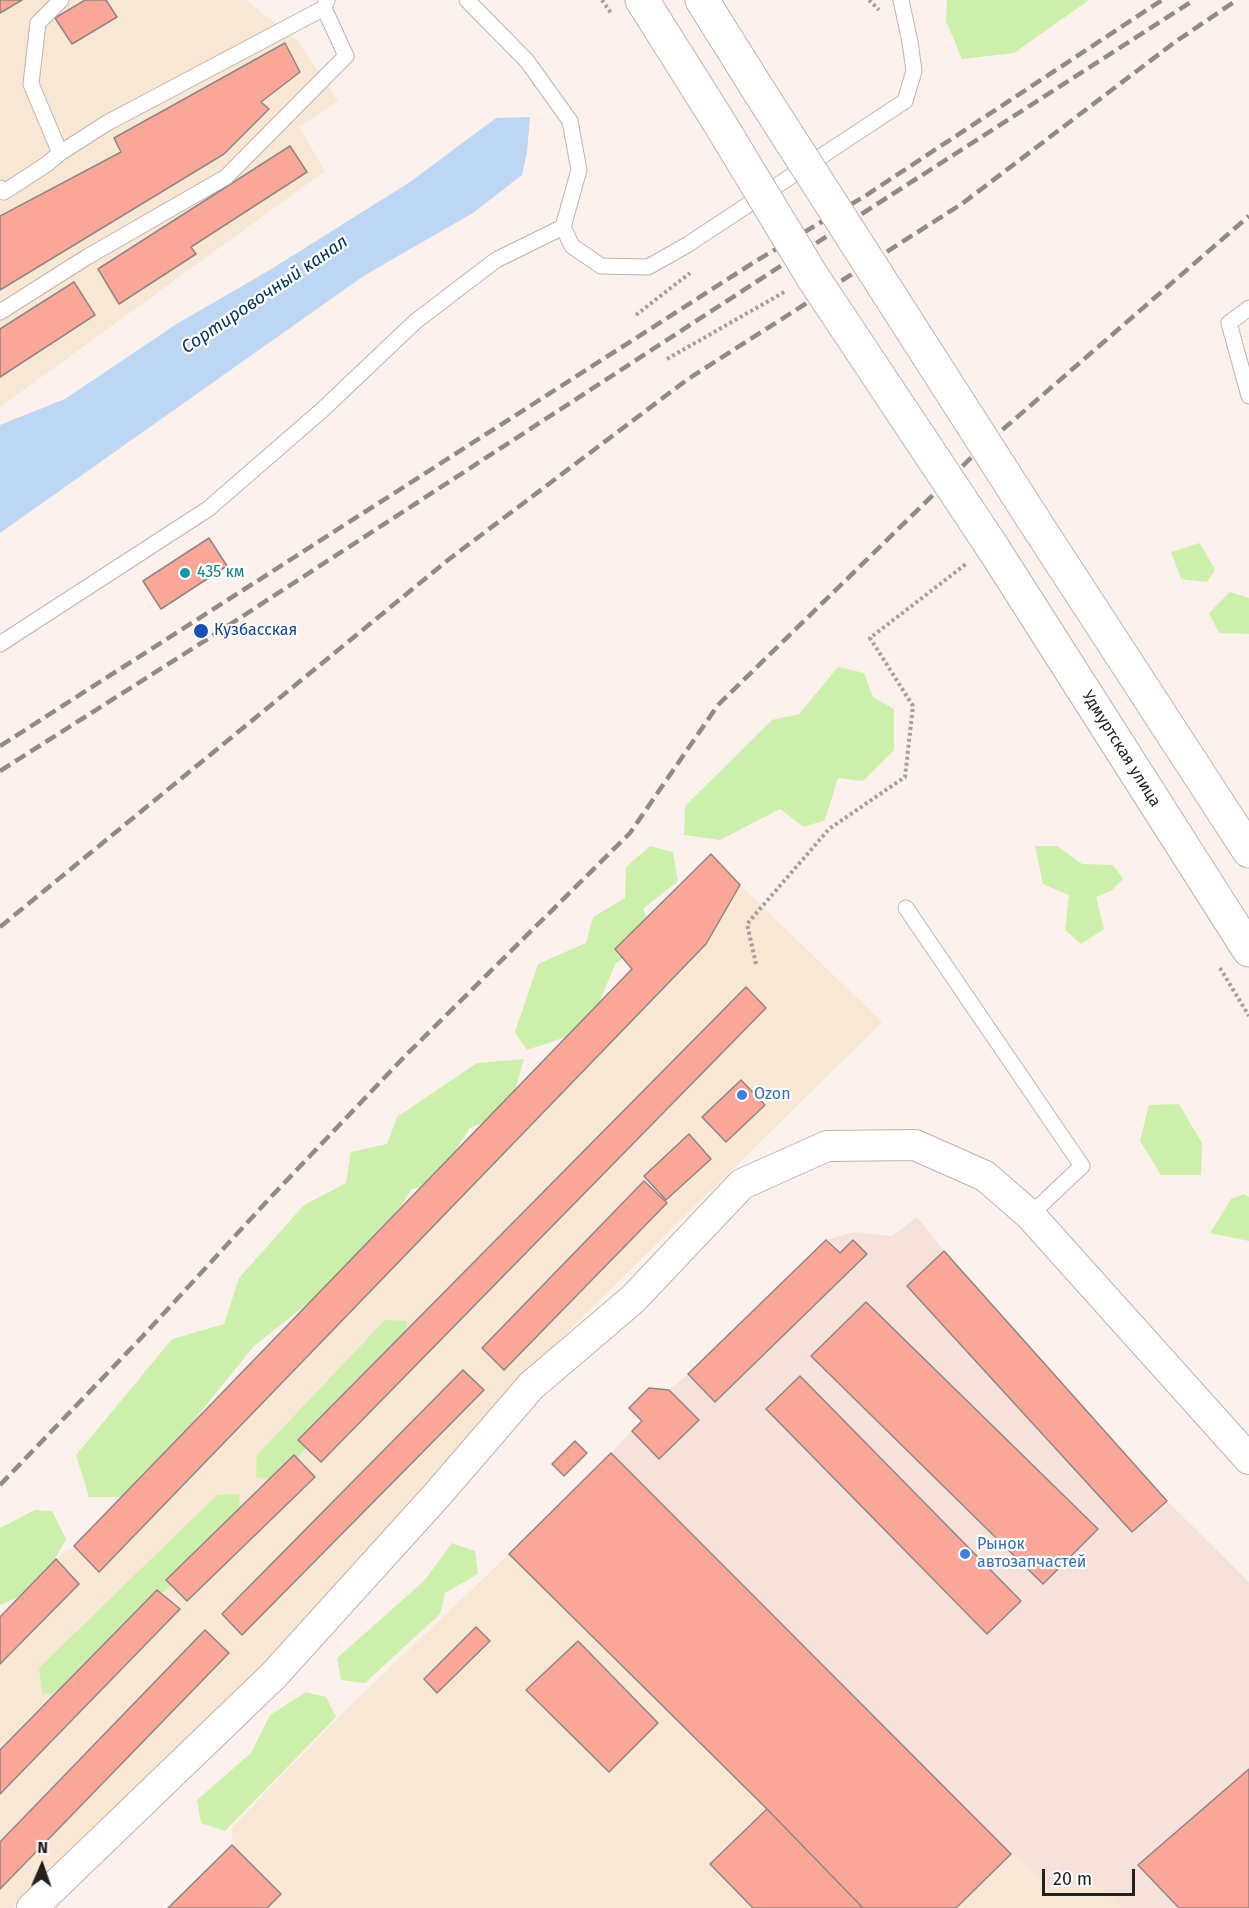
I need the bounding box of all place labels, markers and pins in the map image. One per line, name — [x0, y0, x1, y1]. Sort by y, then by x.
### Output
place label: 435 км — [197, 563, 245, 583]
marker: 435 км — [178, 566, 192, 580]
place label: Кузбасская — [214, 621, 297, 641]
marker: Кузбасская — [192, 622, 210, 640]
place label: Ozon — [754, 1085, 791, 1105]
marker: Ozon — [735, 1088, 749, 1102]
place label: Рынок автозапчастей — [977, 1535, 1086, 1573]
marker: Рынок автозапчастей — [958, 1547, 972, 1561]

